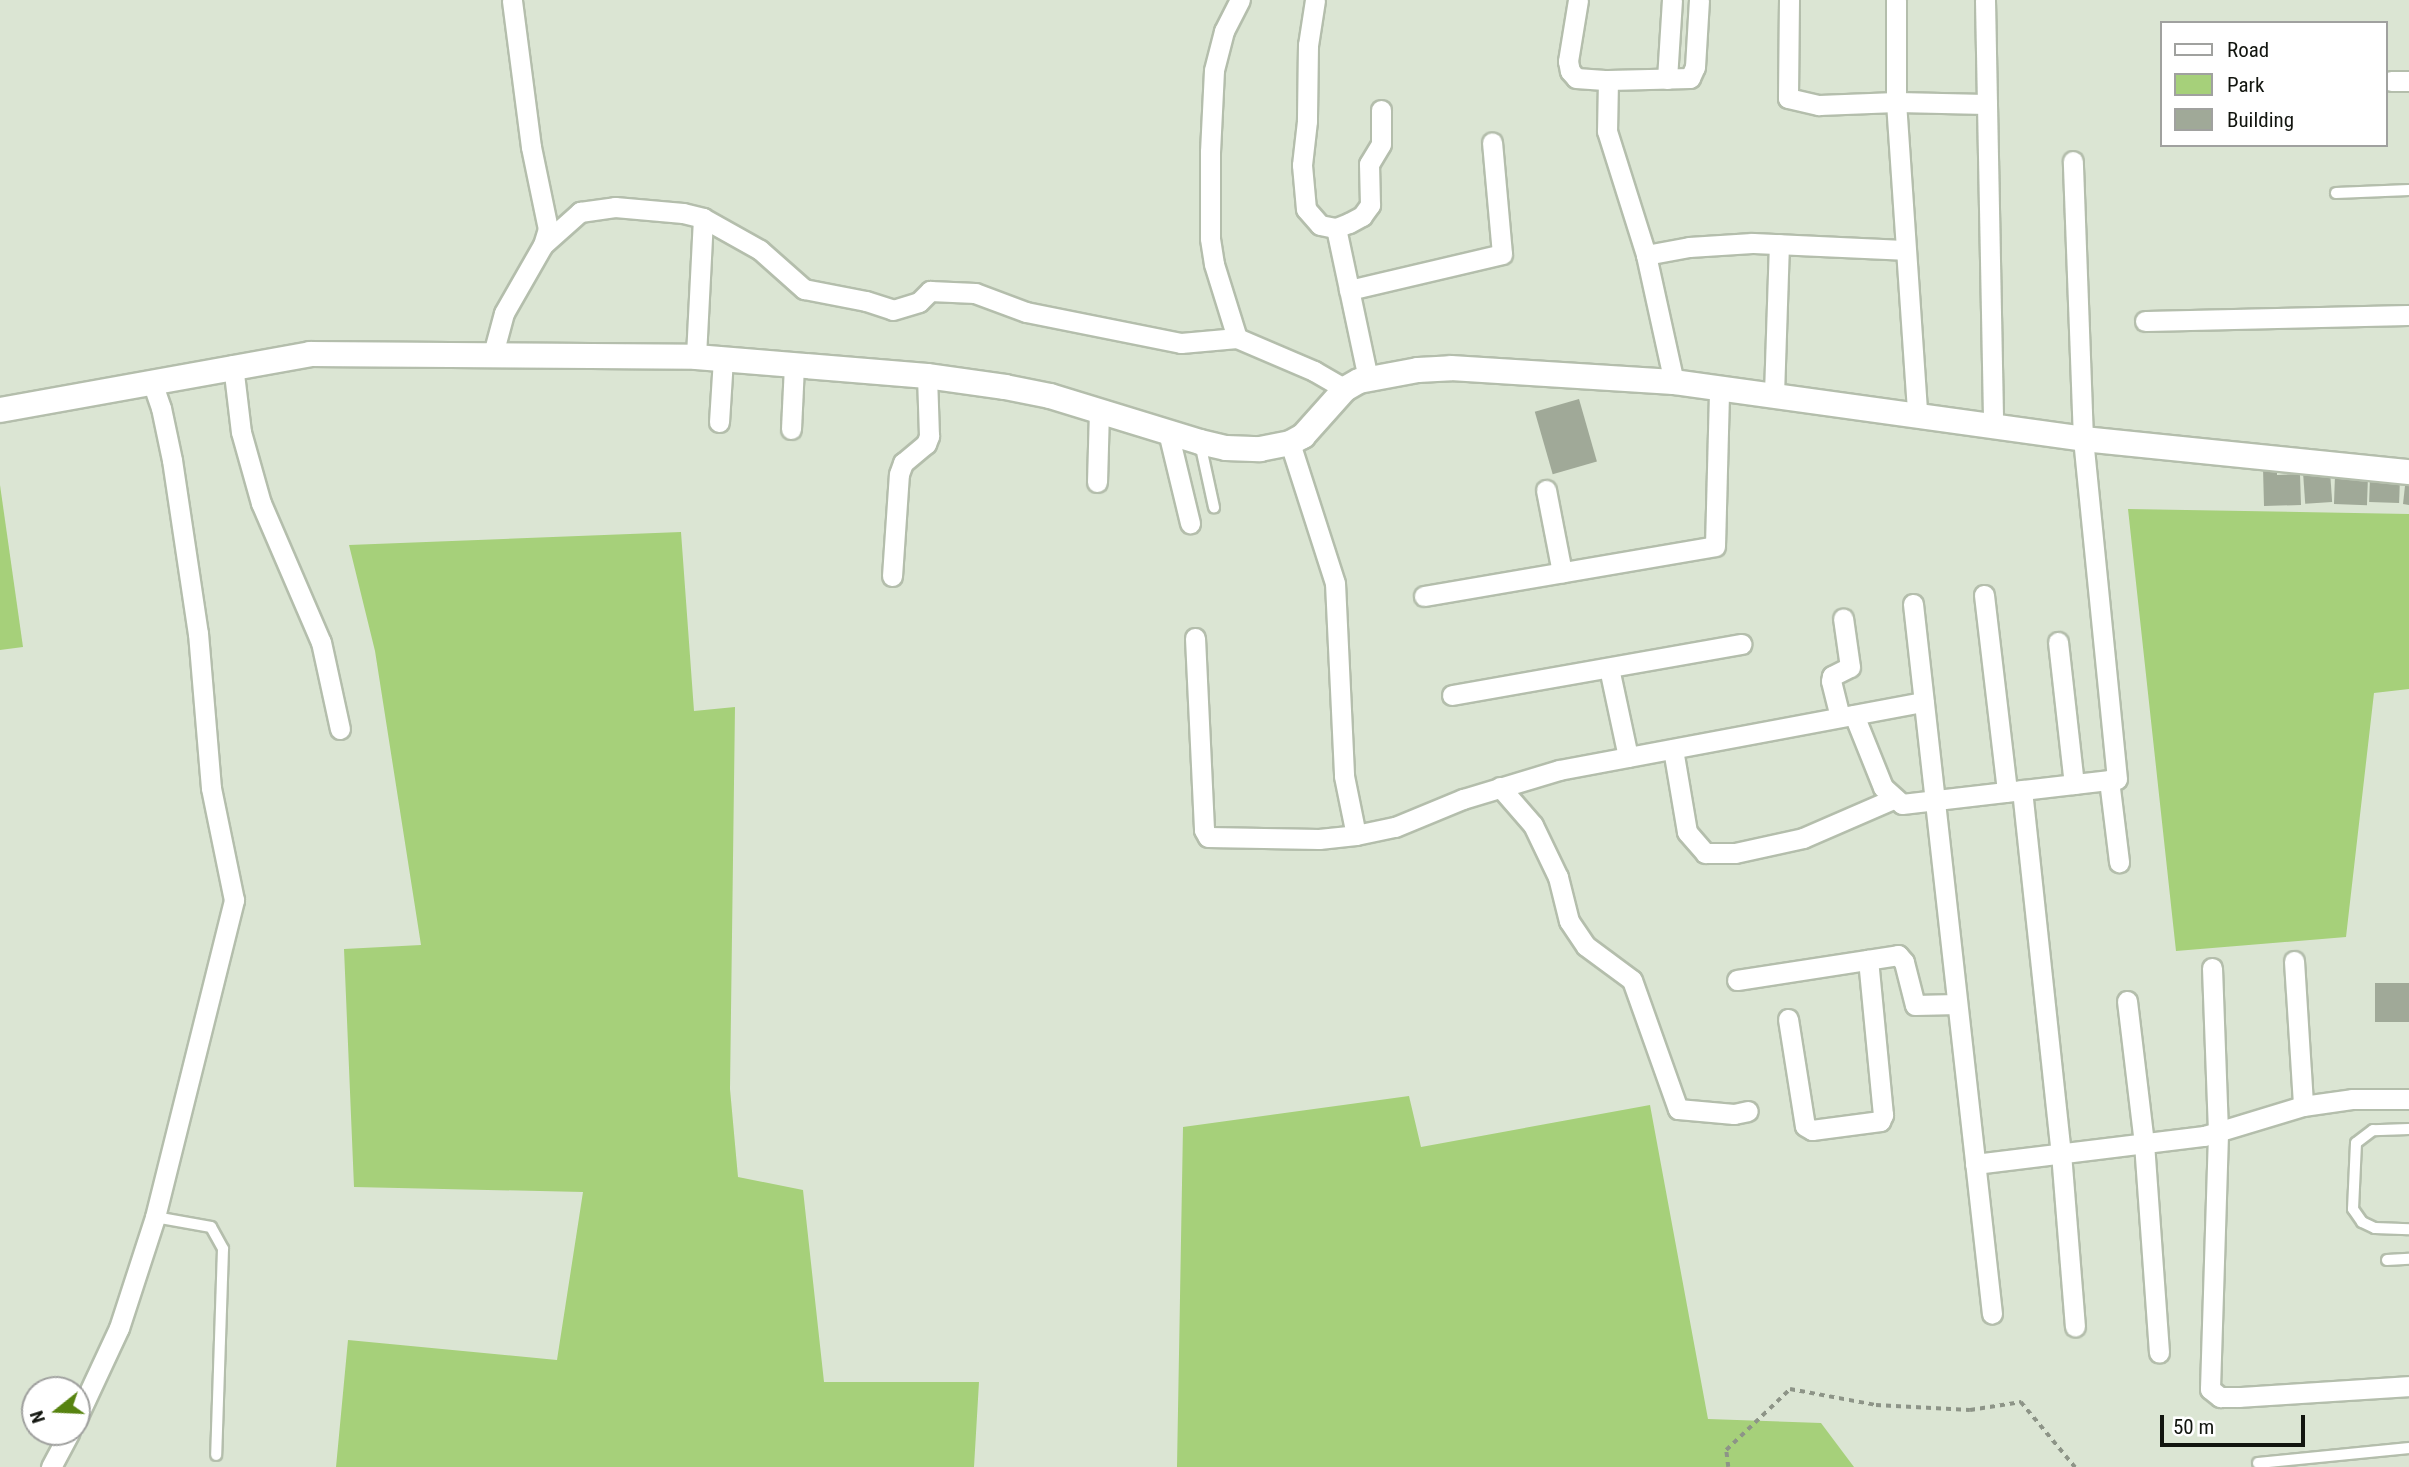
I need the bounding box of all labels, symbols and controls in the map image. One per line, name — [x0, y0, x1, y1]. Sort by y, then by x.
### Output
legend — [2160, 21, 2388, 147]
text: Road — [2227, 38, 2269, 62]
text: Park — [2227, 73, 2264, 97]
text: Building — [2227, 108, 2294, 132]
north arrow — [21, 1376, 91, 1446]
scale bar — [2164, 1400, 2309, 1444]
text: N — [25, 1408, 50, 1426]
text: 50 m — [2173, 1415, 2214, 1439]

